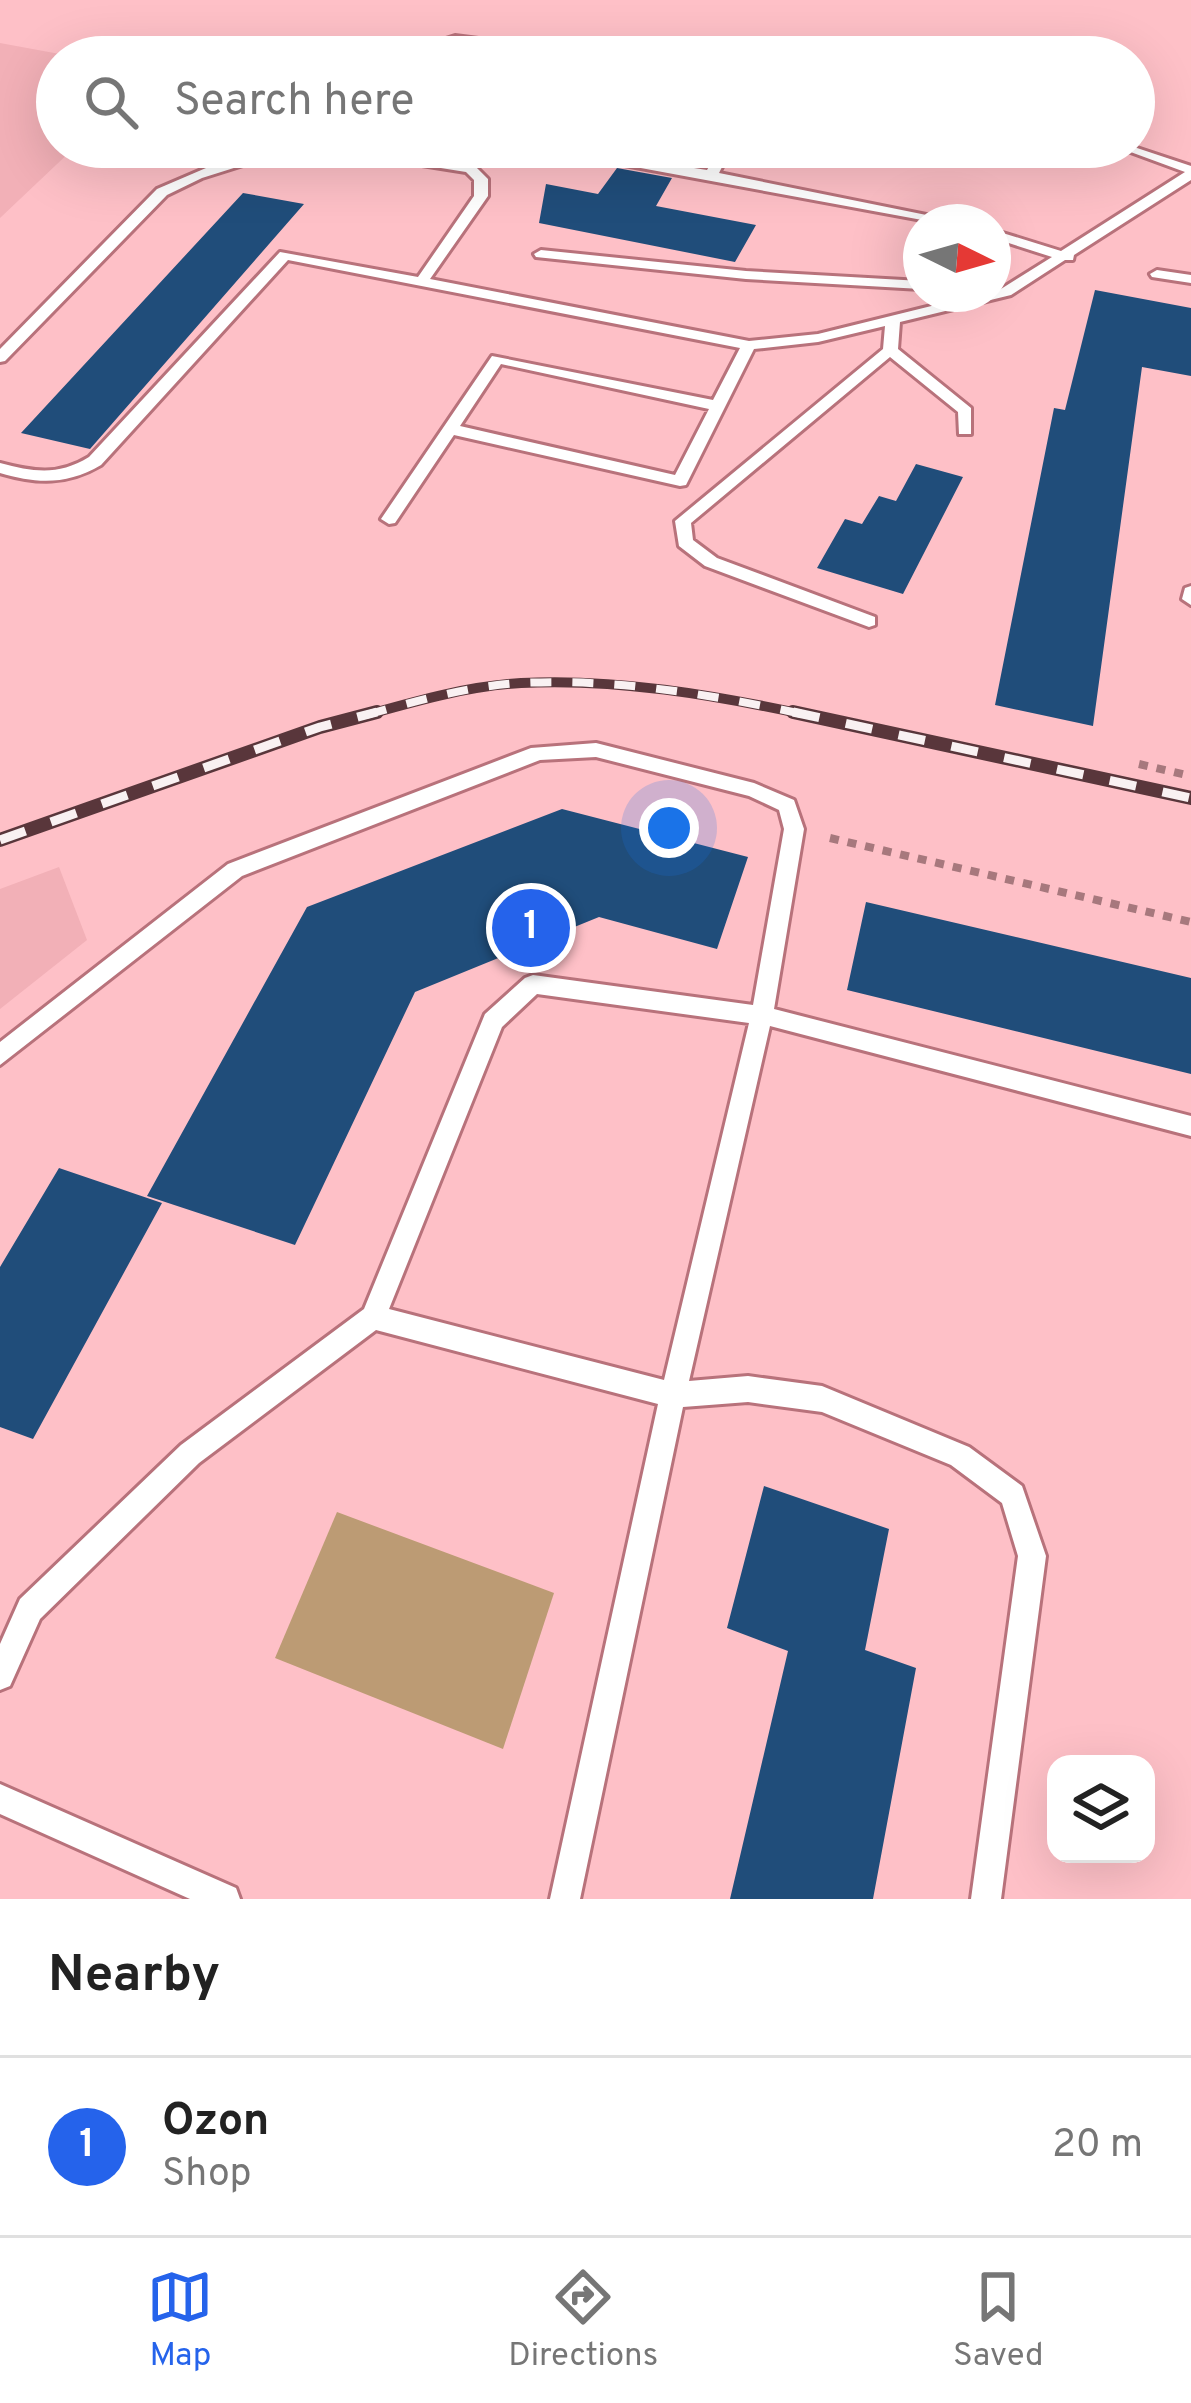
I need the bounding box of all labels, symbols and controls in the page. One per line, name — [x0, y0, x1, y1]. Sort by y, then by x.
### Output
search box — [36, 36, 1155, 168]
icon: search — [78, 69, 144, 135]
text: Search here — [174, 74, 414, 131]
north arrow — [903, 204, 1011, 312]
your location — [639, 798, 699, 858]
pin: 1 — [492, 883, 570, 973]
map controls — [1047, 1755, 1155, 1863]
button: layers — [1047, 1755, 1155, 1863]
text: Nearby — [48, 1945, 220, 2010]
text: Ozon — [162, 2094, 269, 2151]
text: 1 — [79, 2122, 95, 2171]
text: 20 m — [1052, 2122, 1143, 2171]
text: Shop — [162, 2151, 252, 2200]
tab: Map — [147, 2264, 213, 2378]
tab: Directions — [508, 2264, 658, 2378]
tab: Saved — [953, 2264, 1044, 2378]

